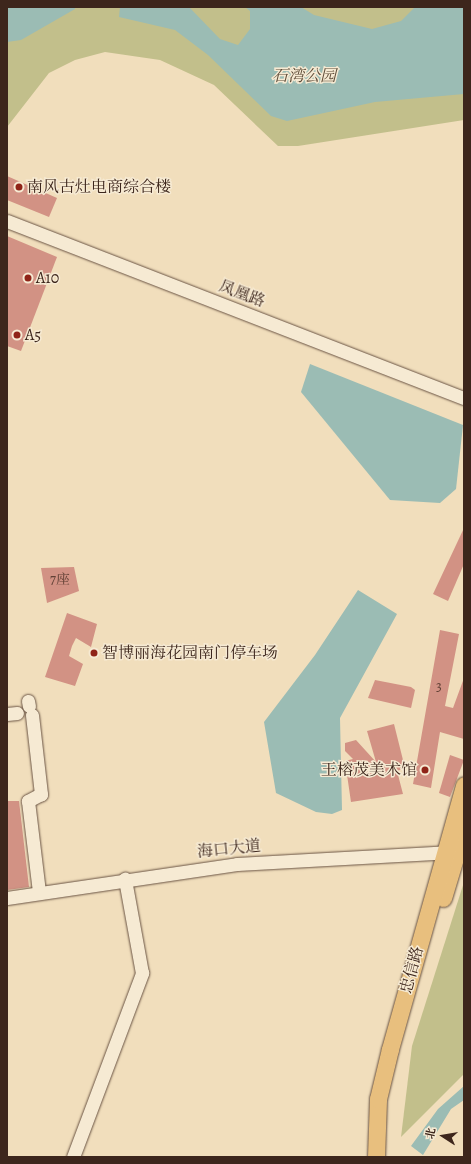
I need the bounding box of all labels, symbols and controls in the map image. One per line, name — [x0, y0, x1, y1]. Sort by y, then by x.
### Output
park label: 石湾公园 — [272, 66, 336, 86]
place label: 南风古灶电商综合楼 — [27, 177, 171, 197]
marker: 南风古灶电商综合楼 — [14, 182, 24, 192]
place label: A10 — [36, 268, 59, 288]
marker: A10 — [23, 273, 33, 283]
street label: 凤凰路 — [216, 276, 268, 312]
place label: A5 — [25, 325, 41, 345]
marker: A5 — [12, 330, 22, 340]
house number: 7座 — [50, 572, 70, 588]
place label: 智博丽海花园南门停车场 — [102, 643, 278, 663]
marker: 智博丽海花园南门停车场 — [89, 648, 99, 658]
house number: 3 — [436, 679, 442, 695]
place label: 王榕茂美术馆 — [321, 760, 417, 780]
marker: 王榕茂美术馆 — [420, 765, 430, 775]
street label: 海口大道 — [196, 836, 262, 862]
street label: 忠信路 — [397, 944, 427, 996]
north arrow — [423, 1116, 463, 1156]
text: 北 — [422, 1126, 439, 1140]

